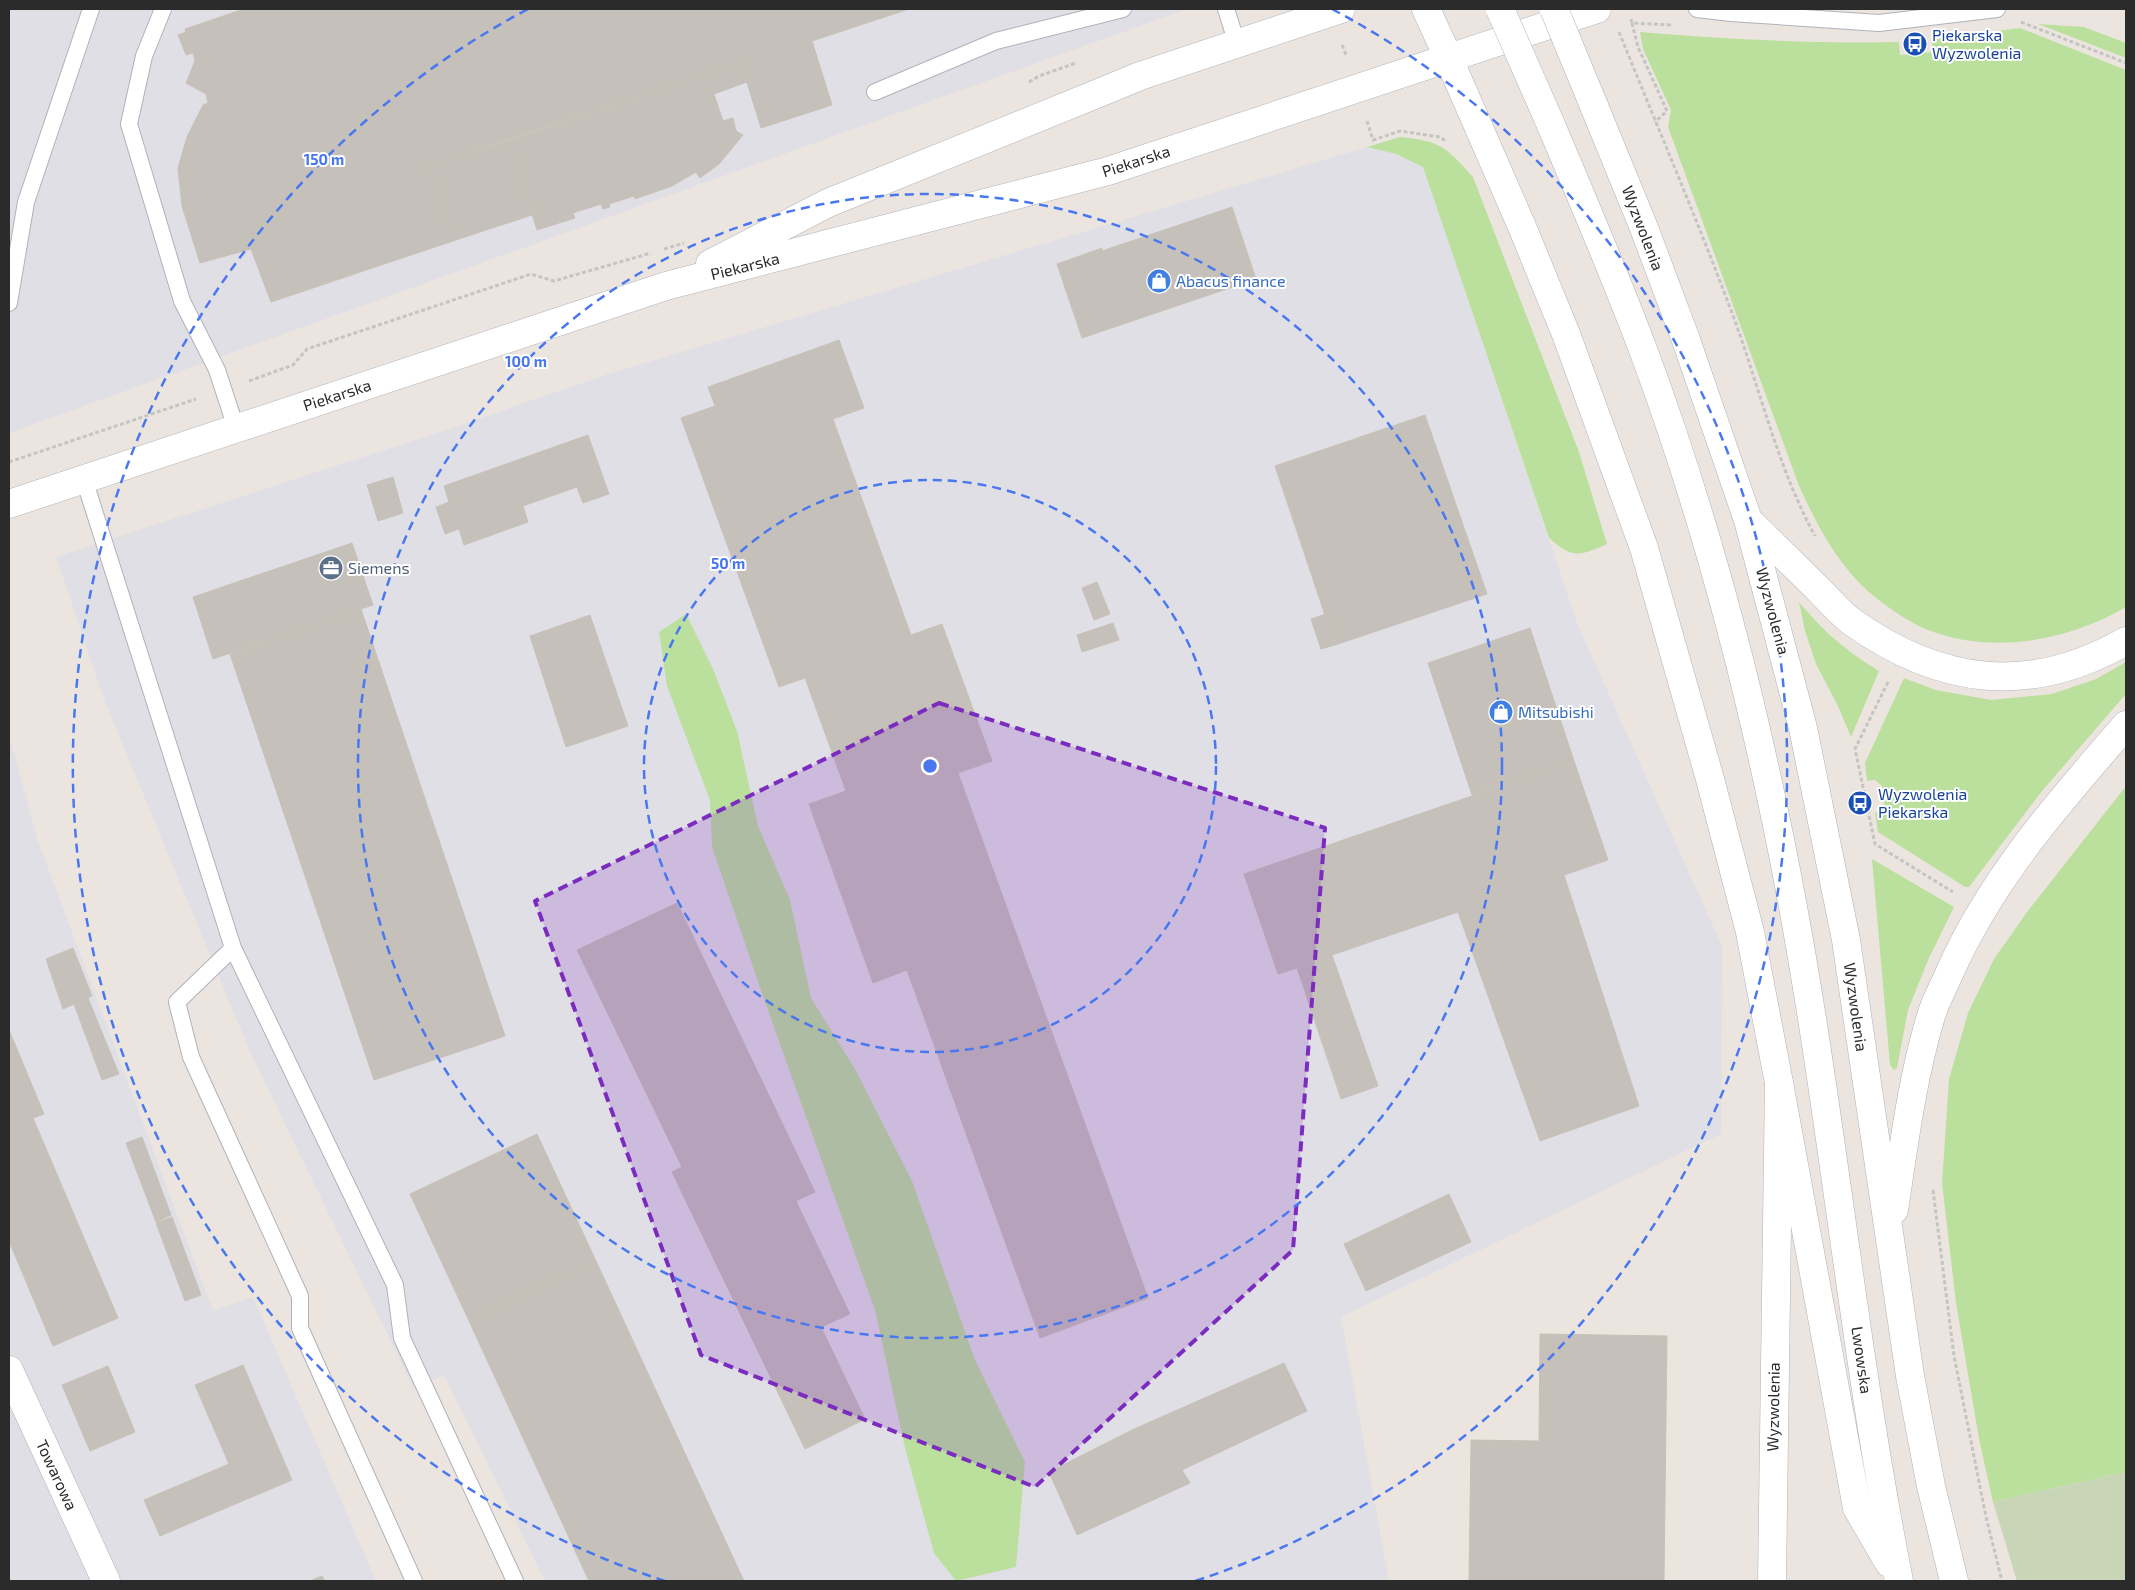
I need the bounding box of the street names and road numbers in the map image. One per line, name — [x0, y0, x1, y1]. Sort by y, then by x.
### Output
street label: Piekarska — [1099, 141, 1172, 180]
street label: Wyzwolenia — [1619, 183, 1668, 273]
street label: Piekarska — [708, 248, 781, 283]
street label: Piekarska — [300, 375, 373, 414]
street label: Wyzwolenia — [1753, 565, 1794, 657]
street label: Wyzwolenia — [1841, 961, 1872, 1053]
street label: Lwowska — [1848, 1325, 1877, 1395]
street label: Wyzwolenia — [1762, 1362, 1783, 1452]
street label: Towarowa — [33, 1436, 82, 1513]

